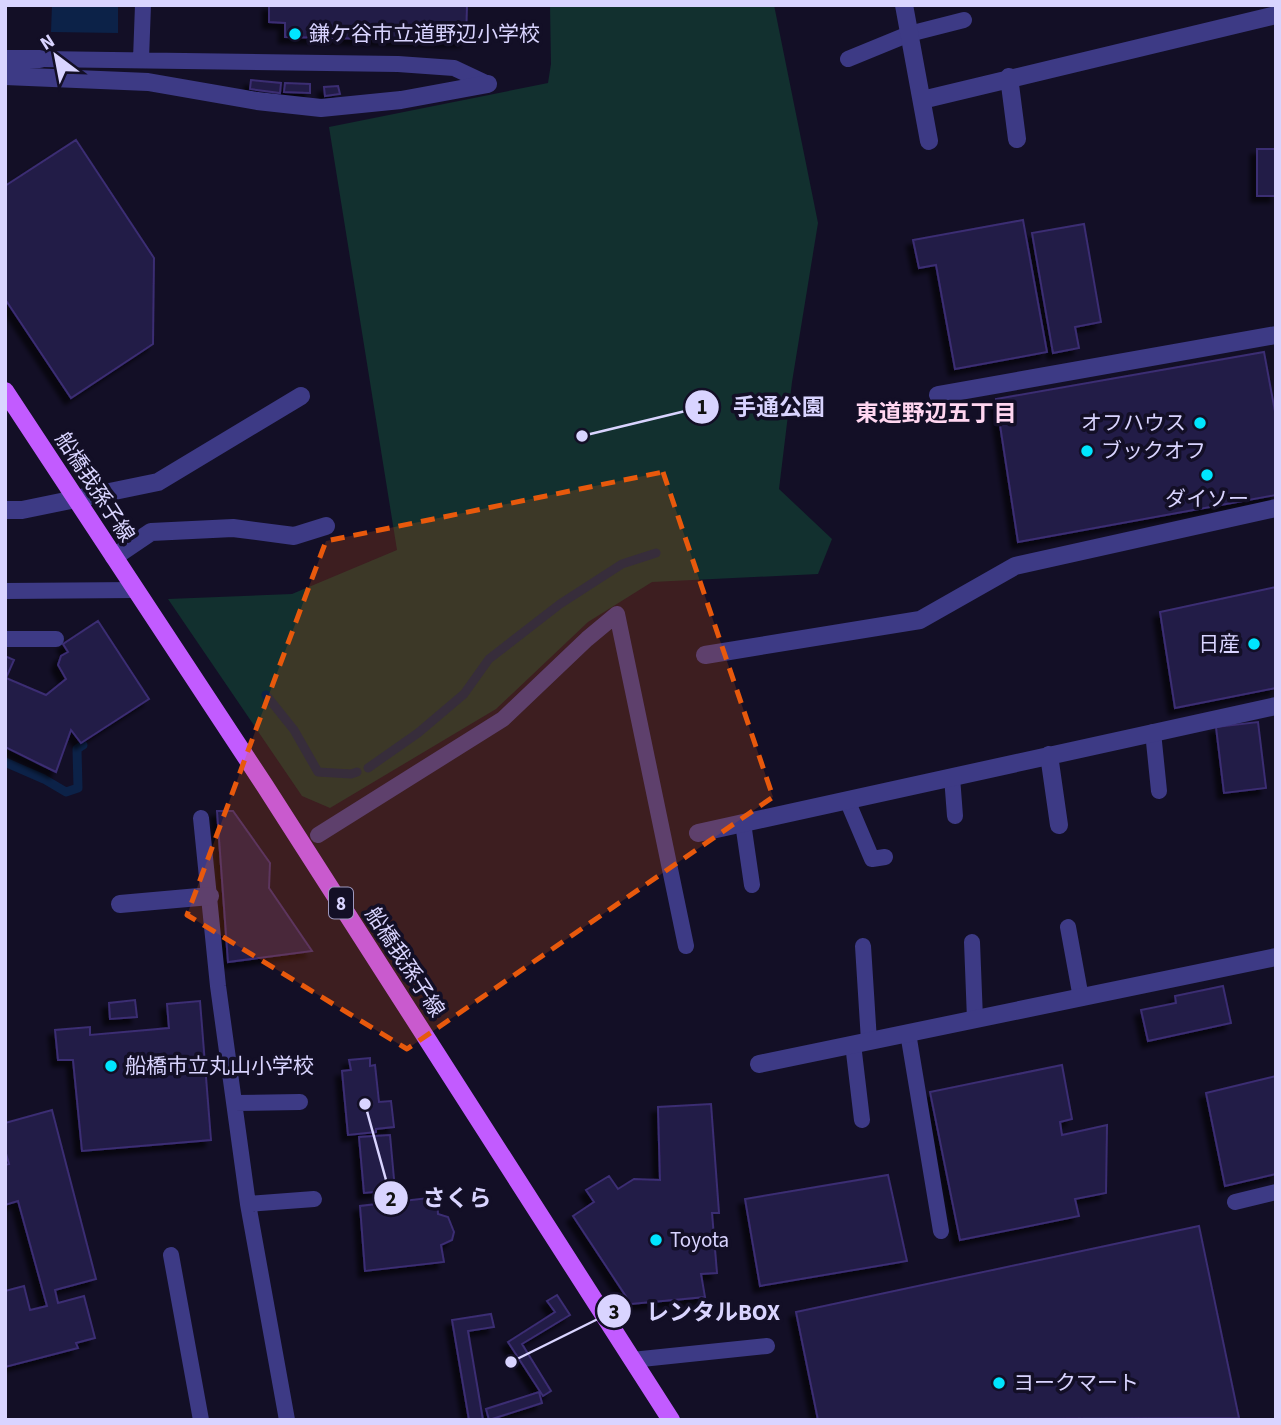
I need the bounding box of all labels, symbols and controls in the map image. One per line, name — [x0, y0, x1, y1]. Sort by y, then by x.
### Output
place label: 鎌ケ谷市立道野辺小学校 — [309, 19, 540, 49]
north arrow — [21, 21, 91, 91]
marker: 鎌ケ谷市立道野辺小学校 — [287, 26, 303, 42]
text: N — [35, 28, 60, 58]
callout: 手通公園 — [684, 385, 839, 429]
text: 手通公園 — [733, 391, 825, 424]
text: 1 — [696, 392, 708, 422]
district label: 東道野辺五丁目 — [856, 397, 1017, 430]
place label: オフハウス — [1081, 408, 1186, 438]
marker: オフハウス — [1192, 415, 1208, 431]
street label: 船橋我孫子線 — [48, 426, 142, 548]
place label: ブックオフ — [1101, 436, 1206, 466]
marker: ブックオフ — [1079, 443, 1095, 459]
marker: ダイソー — [1199, 467, 1215, 483]
place label: ダイソー — [1165, 484, 1249, 514]
place label: 日産 — [1198, 629, 1240, 659]
marker: 日産 — [1246, 636, 1262, 652]
road number: 8 — [329, 888, 353, 918]
street label: 船橋我孫子線 — [358, 901, 452, 1023]
place label: 船橋市立丸山小学校 — [125, 1051, 314, 1081]
marker: 船橋市立丸山小学校 — [103, 1058, 119, 1074]
callout: さくら — [373, 1176, 505, 1220]
text: さくら — [423, 1182, 492, 1215]
text: 2 — [385, 1184, 397, 1214]
place label: Toyota — [670, 1225, 729, 1255]
marker: Toyota — [648, 1232, 664, 1248]
callout: レンタルBOX — [597, 1289, 794, 1333]
text: レンタルBOX — [646, 1296, 780, 1329]
text: 3 — [608, 1297, 620, 1327]
place label: ヨークマート — [1013, 1368, 1139, 1398]
marker: ヨークマート — [991, 1375, 1007, 1391]

